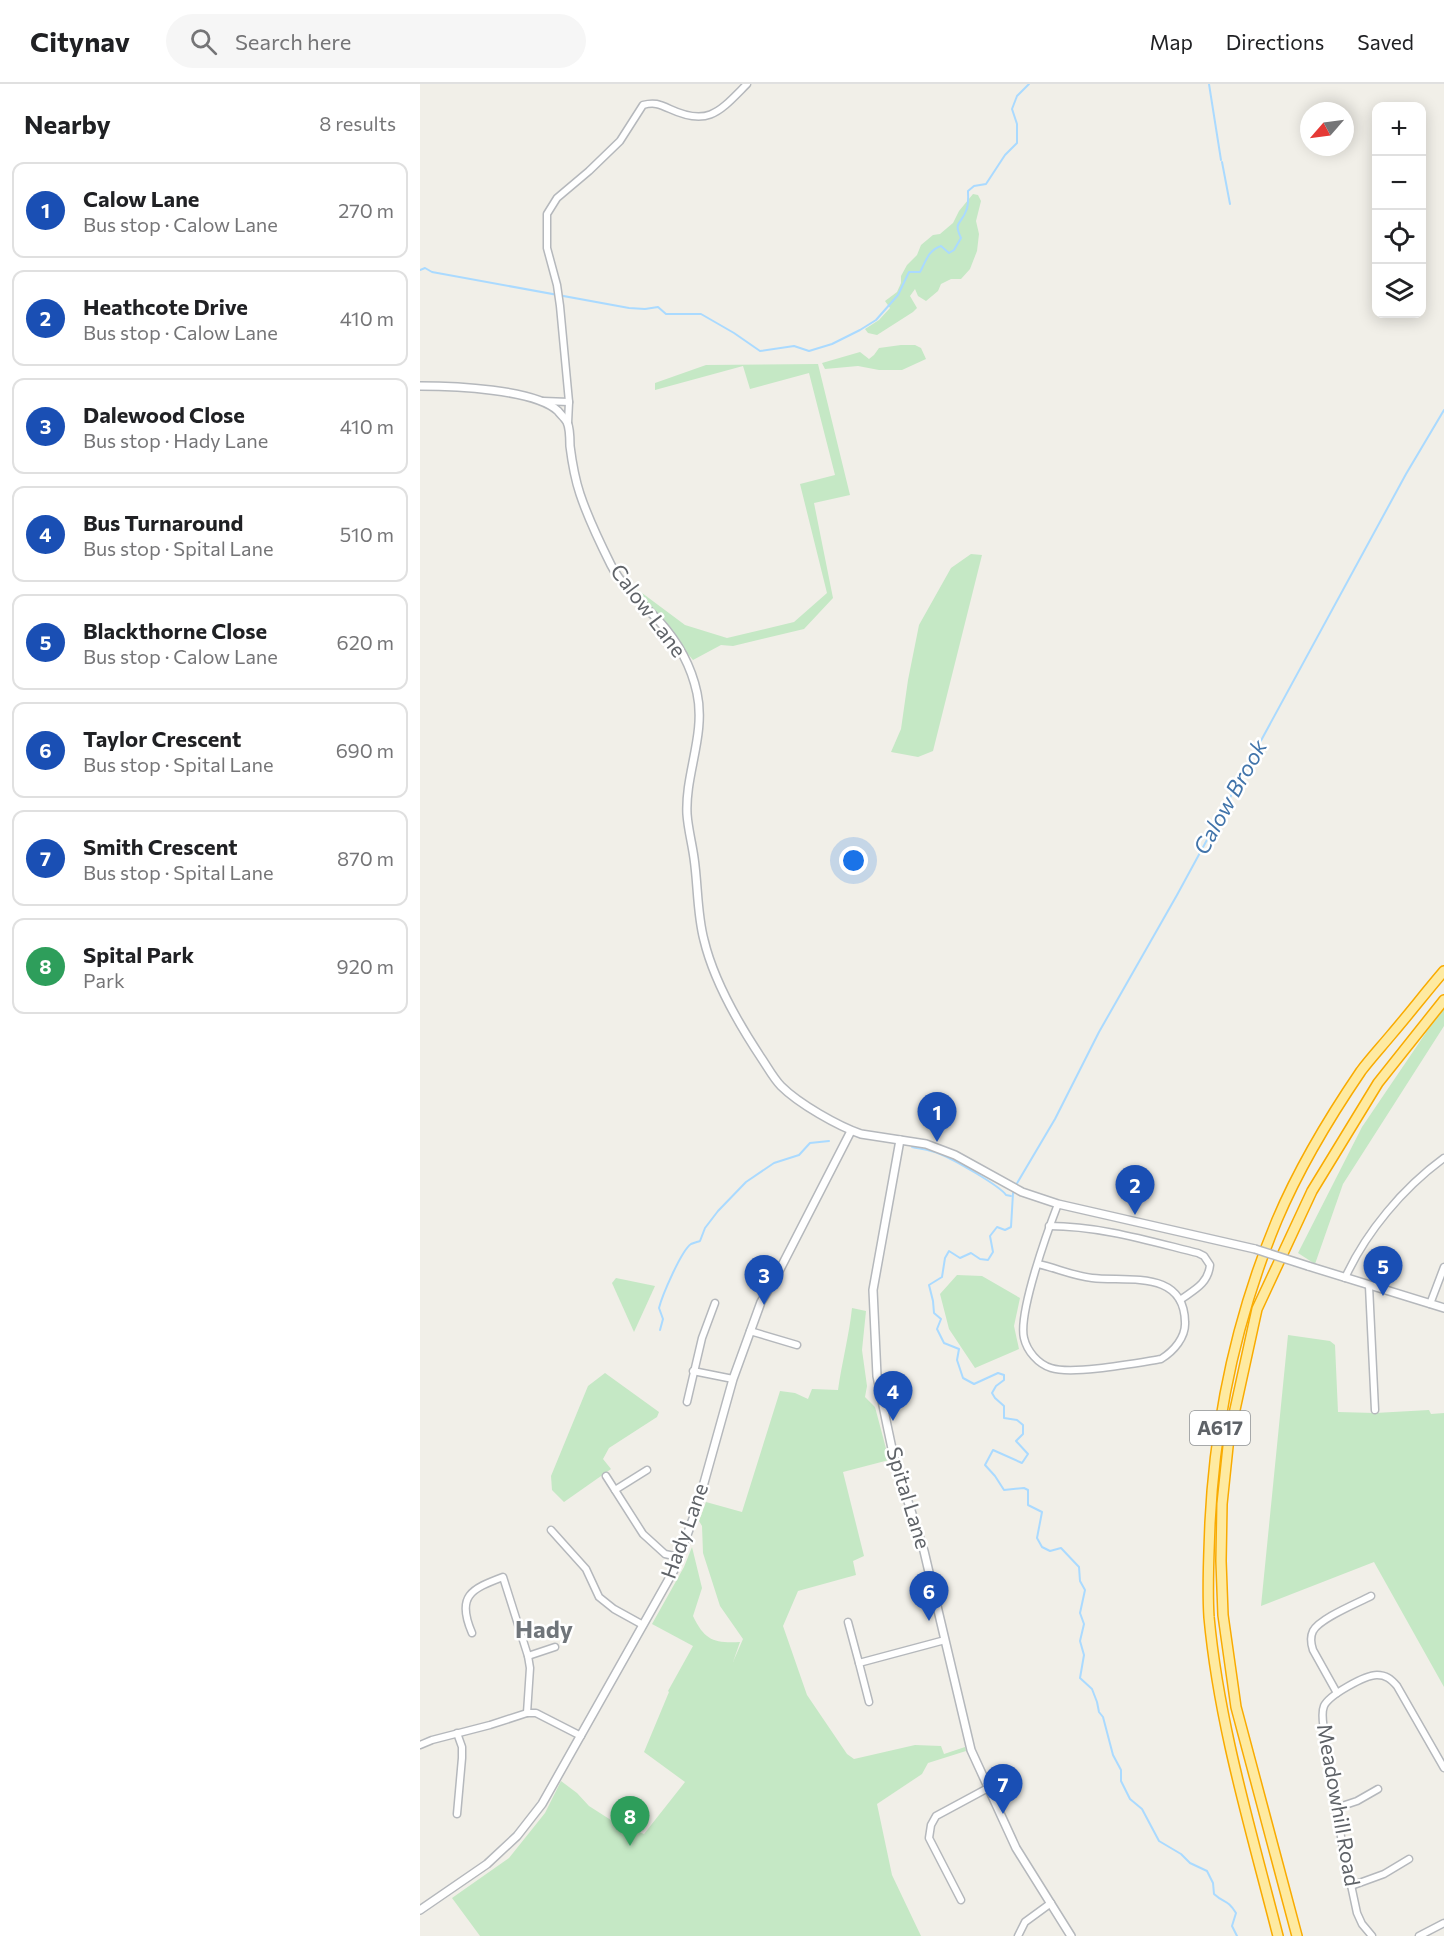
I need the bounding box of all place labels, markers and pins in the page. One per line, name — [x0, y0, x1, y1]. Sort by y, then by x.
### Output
pin: 1 — [918, 1092, 956, 1142]
pin: 2 — [1116, 1166, 1154, 1215]
pin: 5 — [1364, 1246, 1402, 1296]
pin: 3 — [744, 1256, 784, 1305]
pin: 4 — [874, 1372, 912, 1421]
pin: 6 — [910, 1572, 948, 1621]
pin: 7 — [984, 1764, 1022, 1814]
pin: 8 — [610, 1796, 650, 1846]

